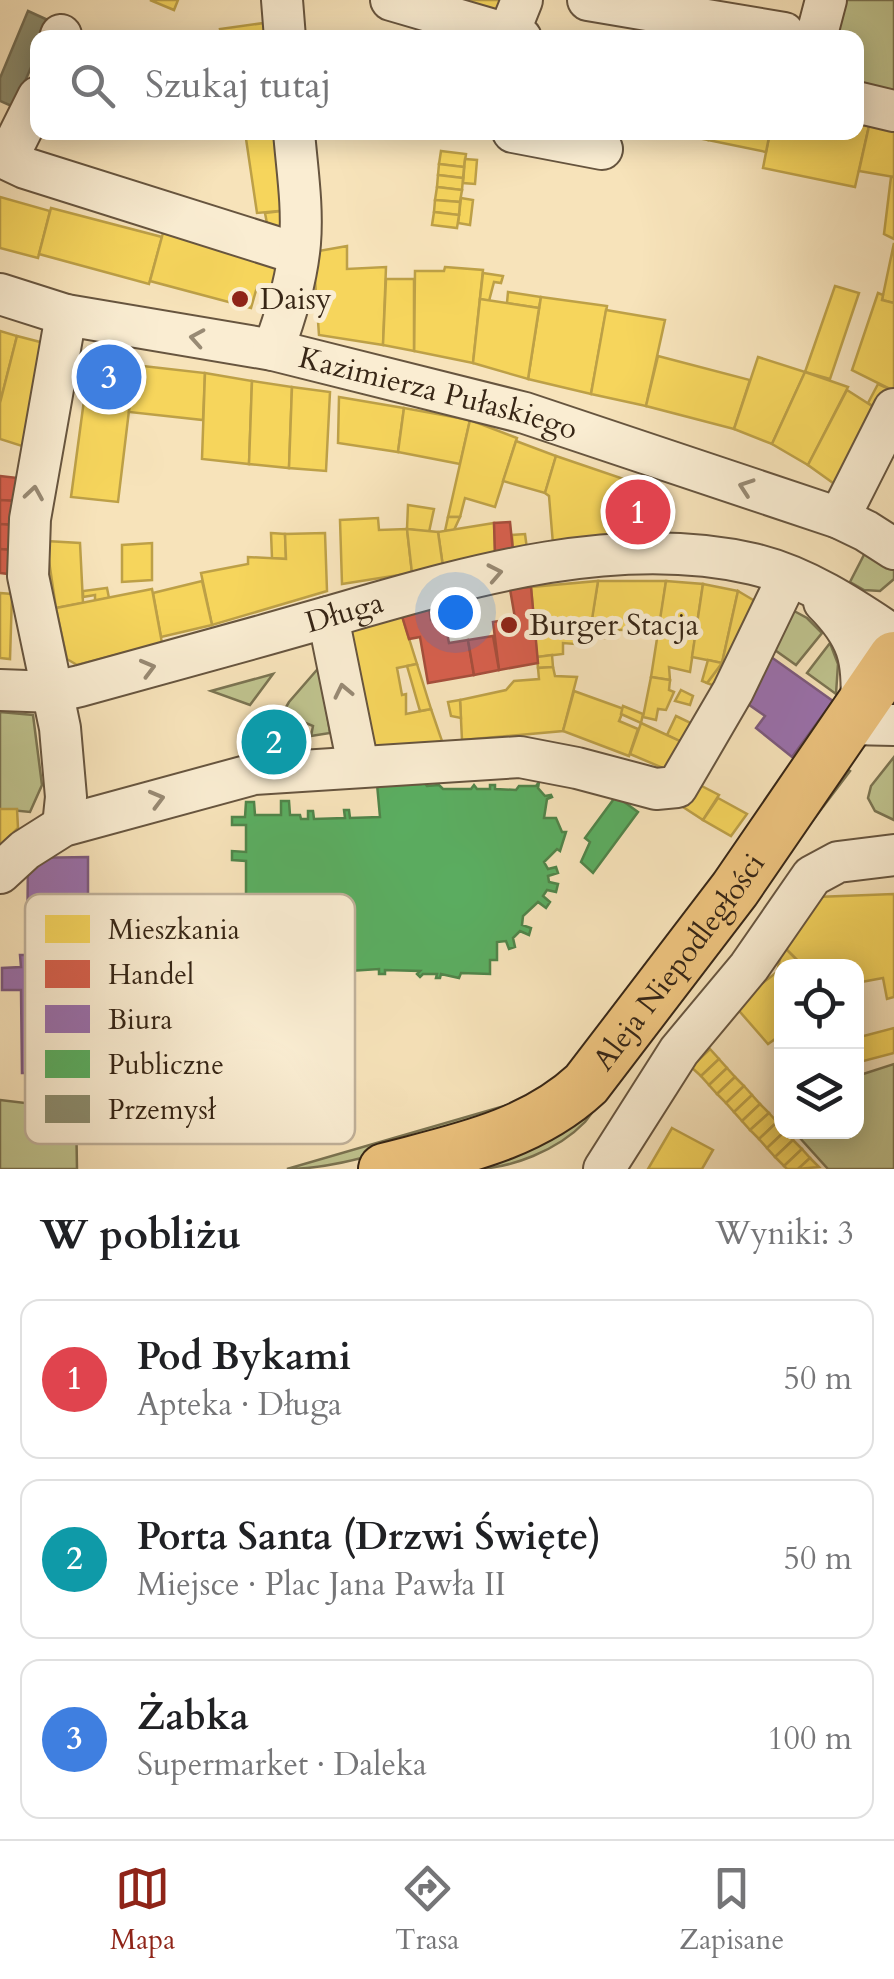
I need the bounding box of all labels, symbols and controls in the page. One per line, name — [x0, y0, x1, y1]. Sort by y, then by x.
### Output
search box — [30, 30, 864, 140]
icon: search — [65, 58, 120, 113]
text: Szukaj tutaj — [145, 59, 332, 111]
place label: Daisy — [260, 279, 332, 320]
marker: Daisy — [229, 288, 251, 310]
one-way arrow — [189, 328, 205, 349]
street label: Kazimierza Pułaskiego — [295, 337, 583, 450]
pin: 3 — [76, 340, 142, 414]
pin: 1 — [606, 474, 670, 550]
one-way arrow — [739, 479, 756, 499]
one-way arrow — [23, 485, 44, 501]
one-way arrow — [487, 563, 504, 584]
street label: Długa — [301, 582, 388, 643]
your location — [430, 587, 481, 638]
place label: Burger Stacja — [529, 605, 699, 646]
marker: Burger Stacja — [498, 614, 520, 636]
one-way arrow — [139, 658, 157, 679]
one-way arrow — [334, 683, 355, 700]
pin: 2 — [242, 704, 306, 780]
one-way arrow — [148, 790, 165, 811]
street label: Aleja Niepodległości — [583, 845, 775, 1079]
legend — [25, 894, 355, 1144]
text: Mieszkania — [108, 911, 240, 949]
text: Handel — [108, 956, 194, 994]
map controls — [774, 959, 864, 1139]
button: locate — [774, 959, 864, 1049]
text: Biura — [108, 1001, 173, 1039]
text: Publiczne — [108, 1046, 224, 1084]
button: layers — [774, 1049, 864, 1139]
text: Przemysł — [108, 1091, 217, 1129]
text: W pobliżu — [40, 1206, 241, 1263]
text: Wyniki: 3 — [715, 1212, 854, 1256]
text: Pod Bykami — [137, 1331, 351, 1383]
text: 1 — [66, 1357, 83, 1401]
text: 50 m — [784, 1357, 852, 1401]
text: Apteka · Długa — [137, 1383, 342, 1427]
text: Porta Santa (Drzwi Święte) — [137, 1511, 601, 1563]
text: 2 — [66, 1537, 83, 1581]
text: 50 m — [784, 1537, 852, 1581]
text: Miejsce · Plac Jana Pawła II — [137, 1563, 506, 1607]
text: Żabka — [137, 1691, 249, 1743]
text: 3 — [66, 1717, 83, 1761]
text: 100 m — [767, 1717, 852, 1761]
text: Supermarket · Daleka — [137, 1743, 427, 1787]
tab: Mapa — [110, 1861, 175, 1959]
tab: Trasa — [395, 1861, 459, 1959]
tab: Zapisane — [679, 1861, 784, 1959]

